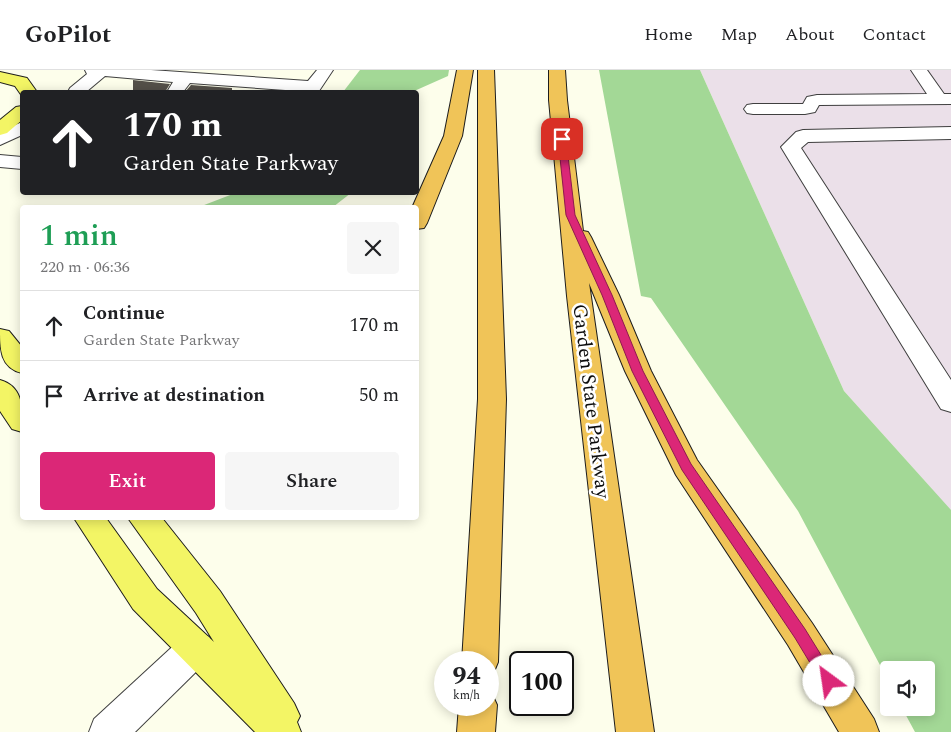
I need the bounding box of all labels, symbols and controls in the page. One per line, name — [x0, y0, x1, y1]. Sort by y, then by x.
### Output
text: GoPilot — [25, 17, 111, 53]
text: Home — [644, 21, 693, 48]
text: Map — [721, 21, 757, 48]
text: About — [785, 21, 835, 48]
text: Contact — [863, 21, 926, 48]
text: 170 m — [123, 99, 222, 152]
icon: ahead — [40, 110, 105, 175]
pin — [541, 118, 583, 160]
icon: arrive — [548, 125, 576, 153]
text: Garden State Parkway — [123, 147, 338, 180]
text: 1 min — [40, 213, 118, 259]
button: close — [347, 222, 399, 274]
text: 220 m · 06:36 — [40, 255, 130, 279]
text: Continue — [83, 299, 165, 328]
street label: Garden State Parkway — [564, 302, 618, 501]
text: 170 m — [349, 311, 399, 340]
icon: ahead — [40, 312, 68, 340]
text: Garden State Parkway — [83, 328, 239, 352]
text: Arrive at destination — [83, 381, 265, 410]
text: 50 m — [359, 381, 399, 410]
icon: arrive — [40, 382, 68, 410]
button: Exit — [40, 452, 215, 510]
button: Share — [225, 452, 399, 510]
speed limit sign: 100 — [509, 651, 574, 716]
position arrow — [802, 654, 854, 706]
text: 94 — [452, 658, 481, 696]
map controls — [880, 661, 935, 716]
button: sound — [880, 661, 935, 716]
text: km/h — [453, 686, 480, 705]

